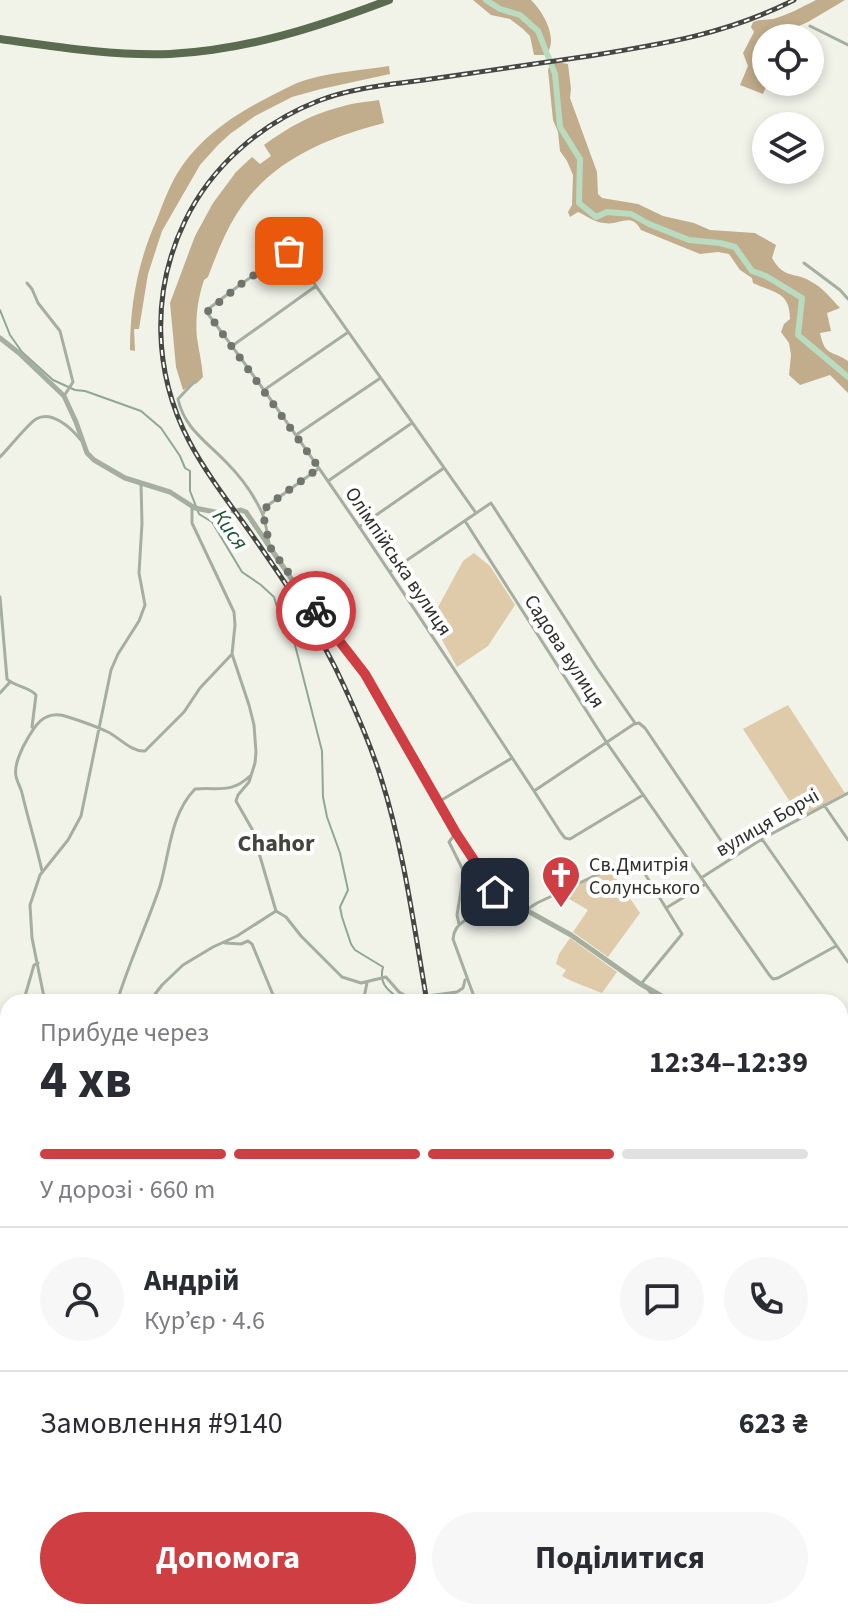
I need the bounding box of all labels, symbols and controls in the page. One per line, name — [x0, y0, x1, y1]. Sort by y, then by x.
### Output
map controls — [752, 24, 824, 184]
button: locate — [752, 24, 824, 96]
button: layers — [752, 112, 824, 184]
pin — [255, 217, 323, 285]
icon: bag — [267, 229, 311, 273]
street label: Олімпійська вулиця — [338, 482, 458, 642]
water label: Кися — [204, 502, 256, 557]
courier — [276, 571, 356, 651]
icon: bike — [294, 589, 338, 633]
street label: Садова вулиця — [517, 589, 611, 714]
street label: вулиця Борчі — [711, 782, 824, 864]
district label: Chahor — [238, 826, 315, 861]
place label: Св.Дмитрія Солунського — [589, 851, 700, 902]
church icon: Св.Дмитрія Солунського — [540, 854, 582, 909]
pin — [461, 858, 529, 926]
icon: home — [473, 870, 517, 914]
text: Прибуде через — [40, 1014, 209, 1051]
text: 12:34–12:39 — [649, 1041, 808, 1084]
text: 4 хв — [40, 1044, 132, 1118]
text: У дорозі · 660 m — [40, 1171, 215, 1208]
button: person — [40, 1257, 124, 1341]
button: chat — [620, 1257, 704, 1341]
button: phone — [724, 1257, 808, 1341]
text: Андрій — [144, 1259, 239, 1302]
text: Кур’єр · 4.6 — [144, 1302, 265, 1339]
text: Замовлення #9140 — [40, 1402, 283, 1445]
text: 623 ₴ — [739, 1402, 808, 1445]
button: Допомога — [40, 1512, 416, 1604]
button: Поділитися — [432, 1512, 808, 1604]

